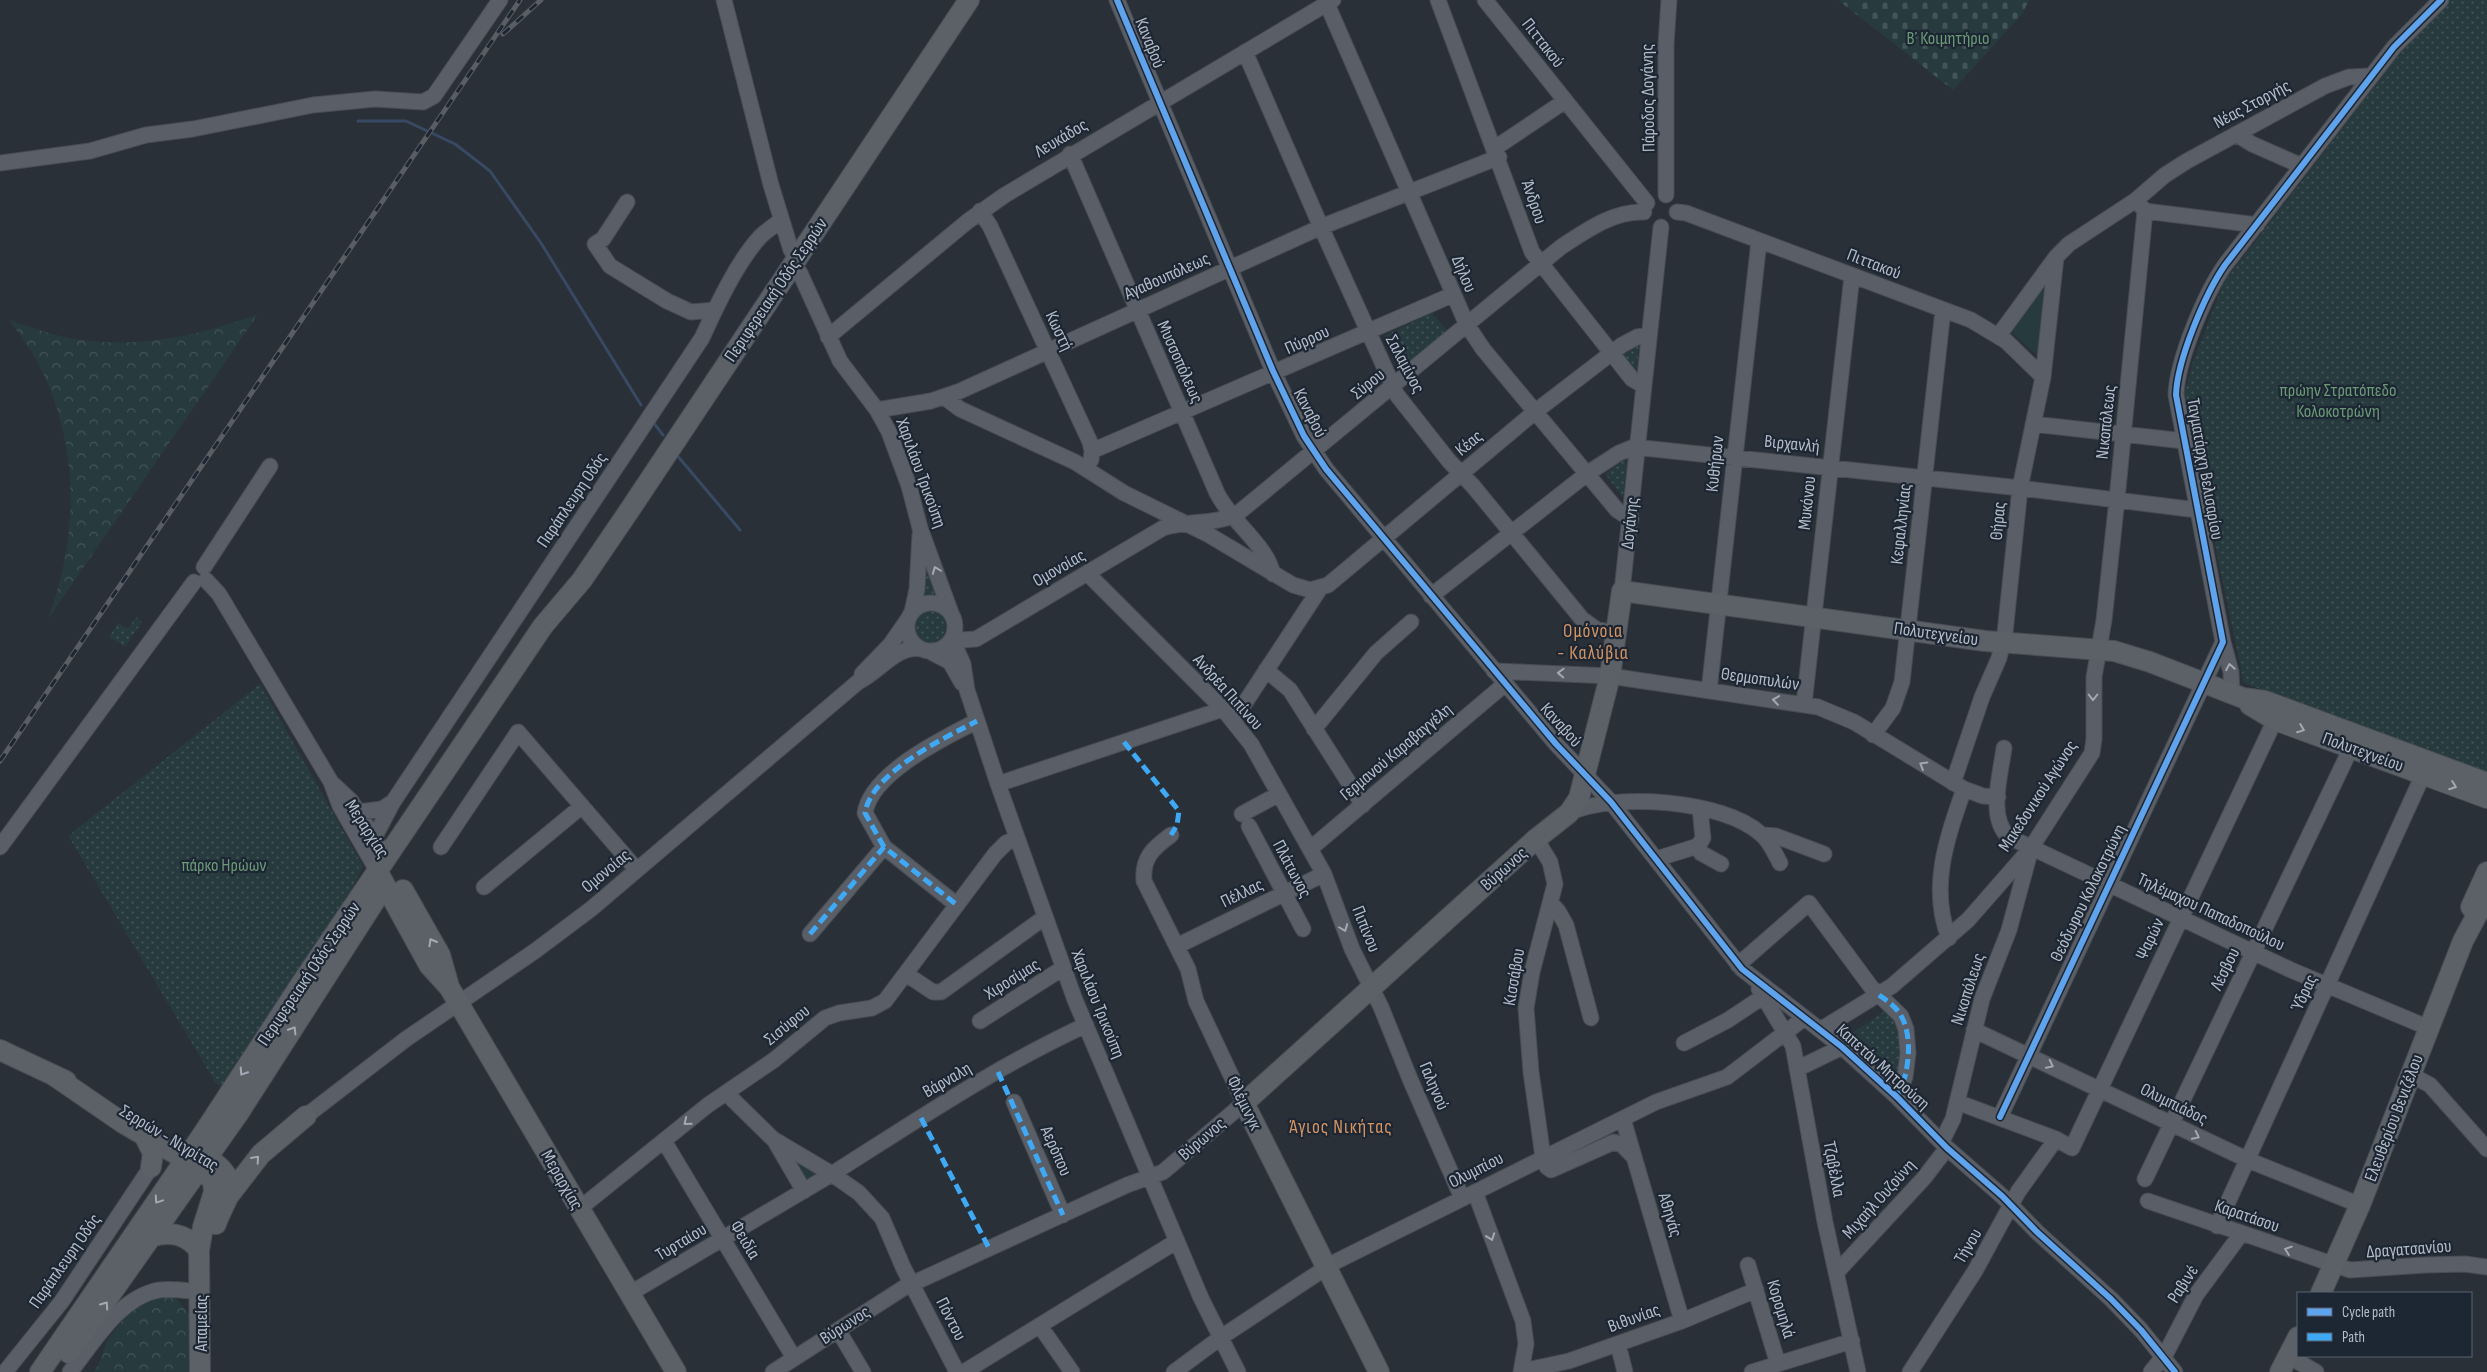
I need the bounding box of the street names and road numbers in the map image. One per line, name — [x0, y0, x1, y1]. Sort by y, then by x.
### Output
street label: Πιττακού — [1517, 14, 1569, 72]
street label: Καναβού — [1130, 15, 1170, 71]
street label: Πάροδος Δογάνης — [1637, 44, 1659, 152]
street label: Νέας Στοργής — [2210, 75, 2294, 133]
street label: Λευκάδος — [1030, 114, 1091, 162]
street label: Άνδρου — [1517, 177, 1551, 227]
street label: Περιφερειακή Οδός Σερρών — [720, 214, 832, 366]
street label: Πιττακού — [1844, 244, 1904, 284]
street label: Αγαθουπόλεως — [1120, 248, 1213, 305]
street label: Δήλου — [1447, 253, 1481, 295]
street label: Κωστή — [1041, 308, 1077, 354]
street label: Μυσσοπόλεως — [1152, 317, 1208, 407]
street label: Πύρρου — [1281, 321, 1333, 359]
street label: Σαλαμίνος — [1381, 331, 1429, 397]
street label: Σύρου — [1347, 364, 1389, 404]
street label: Νικοπόλεως — [2092, 384, 2120, 460]
street label: Καναβού — [1289, 385, 1331, 441]
street label: Ταγματάρχη Βελισαρίου — [2182, 397, 2228, 541]
street label: Χαριλάου Τρικούπη — [891, 414, 951, 531]
street label: Κέας — [1451, 426, 1487, 460]
street label: Βιρχανλή — [1763, 431, 1821, 457]
street label: Κυθήρων — [1702, 435, 1728, 493]
street label: Παράπλευρη Οδός — [532, 448, 612, 552]
street label: Μυκόνου — [1794, 475, 1820, 531]
street label: Κεφαλληνίας — [1886, 483, 1916, 565]
street label: Δογάνης — [1617, 496, 1643, 550]
street label: Θήρας — [1986, 501, 2010, 541]
street label: Ομονοίας — [1029, 545, 1089, 591]
street label: Πολυτεχνείου — [1893, 618, 1979, 650]
street label: Ανδρέα Πιπίνου — [1188, 649, 1267, 734]
street label: Θερμοπυλών — [1720, 663, 1800, 695]
street label: Γερμανού Καραβαγγέλη — [1336, 699, 1456, 805]
street label: Καναβού — [1536, 699, 1586, 751]
street label: Πολυτεχνείου — [2320, 728, 2406, 776]
street label: Μακεδονικού Αγώνος — [1994, 736, 2082, 856]
street label: Μεραρχίας — [340, 796, 394, 862]
street label: Θεόδωρου Κολοκοτρώνη — [2046, 821, 2130, 965]
street label: Πλάτωνος — [1268, 836, 1316, 902]
street label: Βύρωνος — [1476, 843, 1532, 895]
street label: Ομονοίας — [577, 845, 635, 897]
street label: Τηλέμαχου Παπαδοπούλου — [2134, 869, 2288, 955]
street label: Πέλλας — [1217, 874, 1267, 912]
street label: Περιφερειακή Οδός Σερρών — [253, 898, 365, 1050]
street label: Πιπίνου — [1347, 903, 1385, 955]
street label: Ψαρών — [2131, 915, 2169, 963]
street label: Λέσβου — [2205, 944, 2244, 995]
street label: Χαριλάου Τρικούπη — [1066, 946, 1129, 1061]
street label: Κισσάβου — [1499, 947, 1529, 1007]
street label: Νικοπόλεως — [1946, 950, 1990, 1028]
street label: Χιροσίμας — [980, 954, 1044, 1005]
street label: Ύδρας — [2286, 971, 2322, 1016]
street label: Σισύφου — [760, 1000, 814, 1050]
street label: Καπετάν Μητρούση — [1832, 1020, 1934, 1114]
street label: Ελευθερίου Βενιζέλου — [2360, 1051, 2428, 1185]
street label: Βάρναλη — [919, 1058, 975, 1102]
street label: Γαληνού — [1415, 1059, 1453, 1113]
street label: Φλέμινγκ — [1222, 1072, 1266, 1134]
street label: Ολυμπιάδος — [2137, 1079, 2211, 1129]
street label: Σερρών - Νιγρίτας — [116, 1100, 222, 1176]
street label: Βύρωνος — [1174, 1113, 1230, 1165]
street label: Αερόπου — [1035, 1122, 1076, 1179]
street label: Τζαβέλλα — [1818, 1139, 1850, 1199]
street label: Μεραρχίας — [537, 1146, 587, 1214]
street label: Ολυμπίου — [1445, 1147, 1507, 1193]
street label: Μιχαήλ Ουζούνη — [1838, 1155, 1920, 1243]
street label: Αθηνάς — [1653, 1189, 1687, 1240]
street label: Καρατάσου — [2212, 1195, 2282, 1237]
street label: Παράπλευρη Οδός — [25, 1210, 105, 1312]
street label: Φειδία — [725, 1217, 765, 1264]
street label: Τυρταίου — [652, 1219, 710, 1265]
street label: Τήνου — [1950, 1225, 1986, 1267]
street label: Δραγατσανίου — [2366, 1236, 2452, 1262]
street label: Ραβινέ — [2163, 1261, 2203, 1307]
street label: Κορομηλά — [1762, 1277, 1800, 1341]
street label: Πόντου — [931, 1294, 971, 1344]
street label: Απαμείας — [191, 1295, 212, 1352]
street label: Βιθυνίας — [1605, 1299, 1663, 1337]
street label: Βύρωνος — [816, 1301, 874, 1349]

